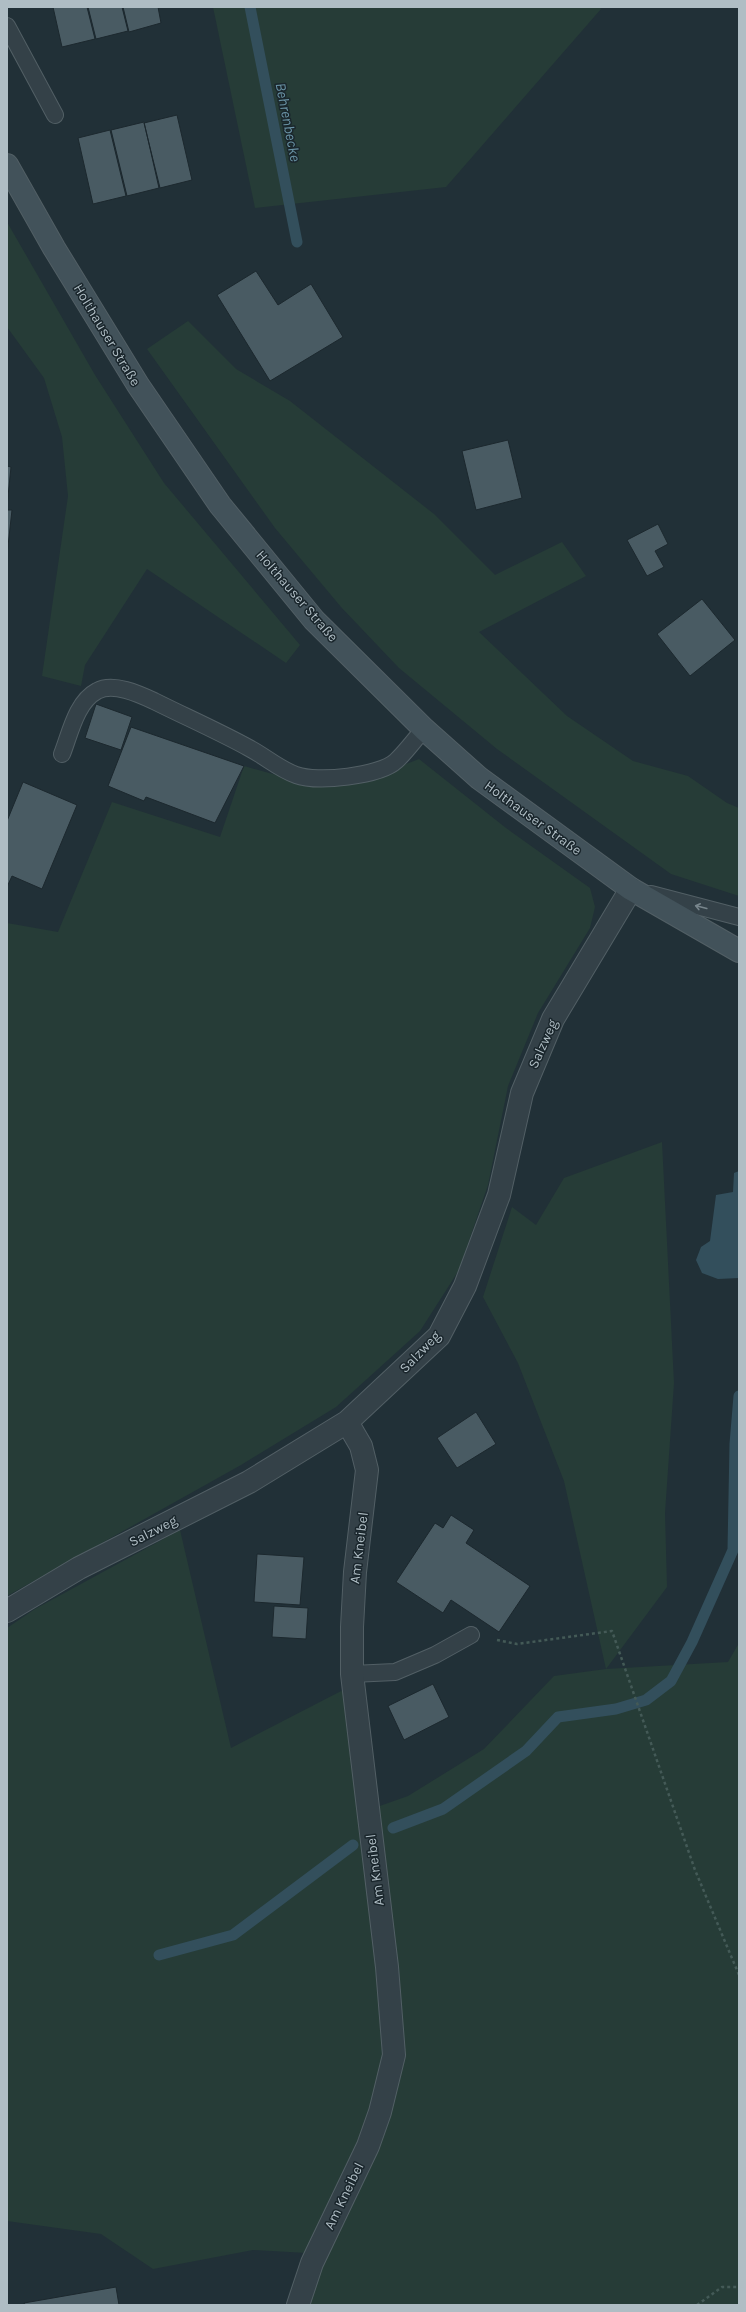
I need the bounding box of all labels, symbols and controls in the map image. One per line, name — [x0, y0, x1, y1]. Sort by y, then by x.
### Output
water label: Behrenbecke — [272, 81, 304, 163]
street label: Holthauser Straße — [70, 281, 144, 389]
street label: Holthauser Straße — [253, 547, 341, 645]
street label: Holthauser Straße — [481, 777, 585, 859]
one-way arrow — [695, 903, 708, 910]
street label: Salzweg — [525, 1017, 561, 1071]
street label: Salzweg — [396, 1327, 444, 1377]
street label: Am Kneibel — [346, 1511, 372, 1585]
street label: Salzweg — [126, 1512, 180, 1550]
street label: Am Kneibel — [362, 1833, 388, 1907]
street label: Am Kneibel — [321, 2160, 367, 2232]

